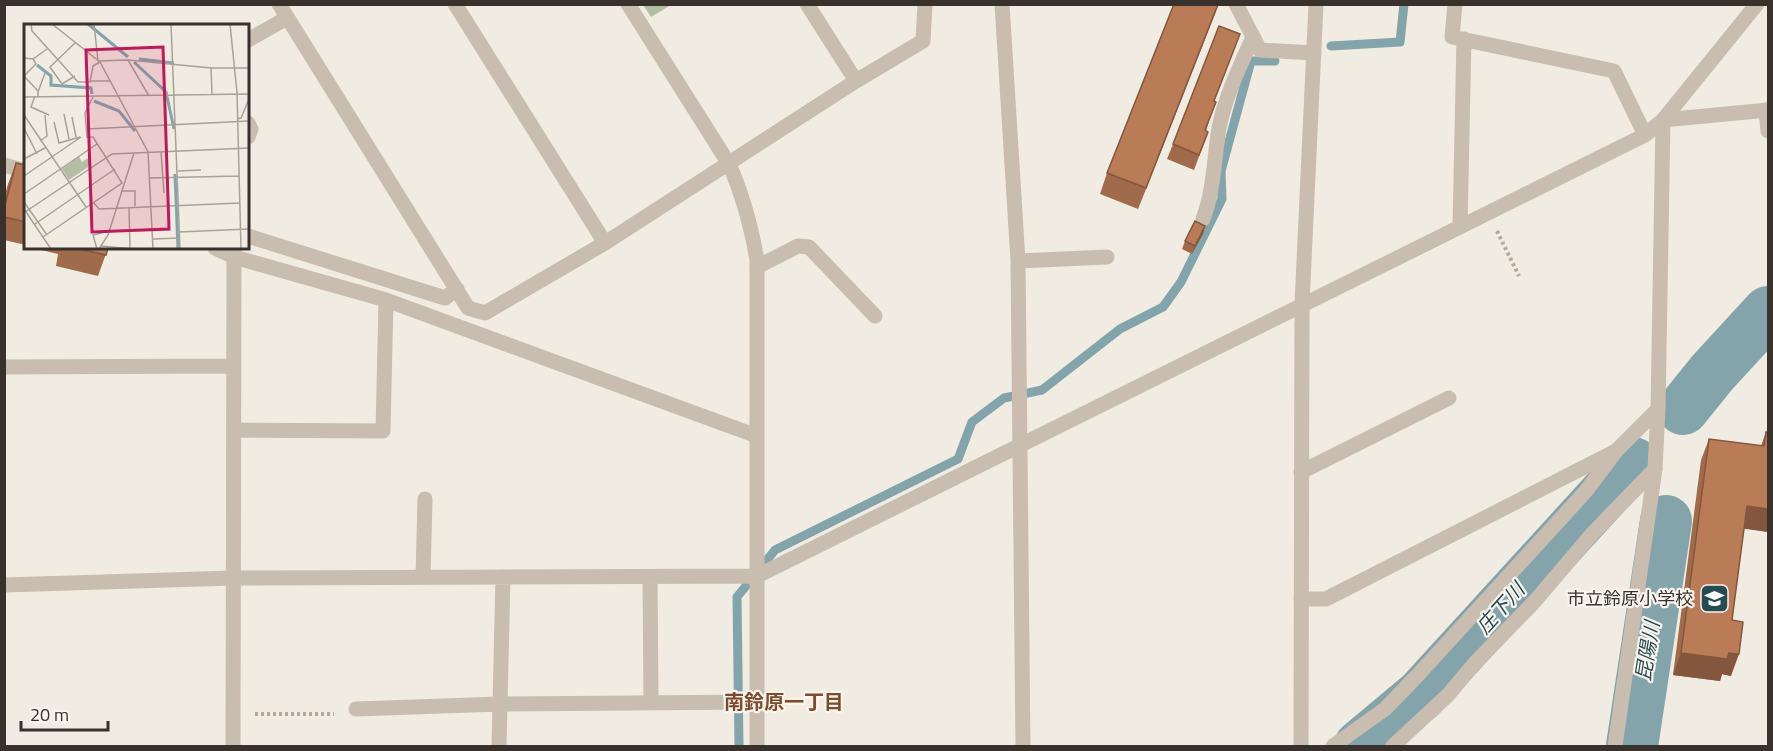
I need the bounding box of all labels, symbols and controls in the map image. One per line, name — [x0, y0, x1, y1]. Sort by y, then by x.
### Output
inset map — [24, 24, 249, 249]
water label: 庄下川 — [1468, 574, 1533, 641]
school or university icon: 市立鈴原小学校 — [1698, 582, 1730, 614]
place label: 市立鈴原小学校 — [1567, 585, 1693, 612]
water label: 昆陽川 — [1627, 617, 1667, 683]
district label: 南鈴原一丁目 — [724, 686, 844, 717]
scale bar — [21, 694, 108, 732]
text: 20 m — [30, 701, 69, 728]

